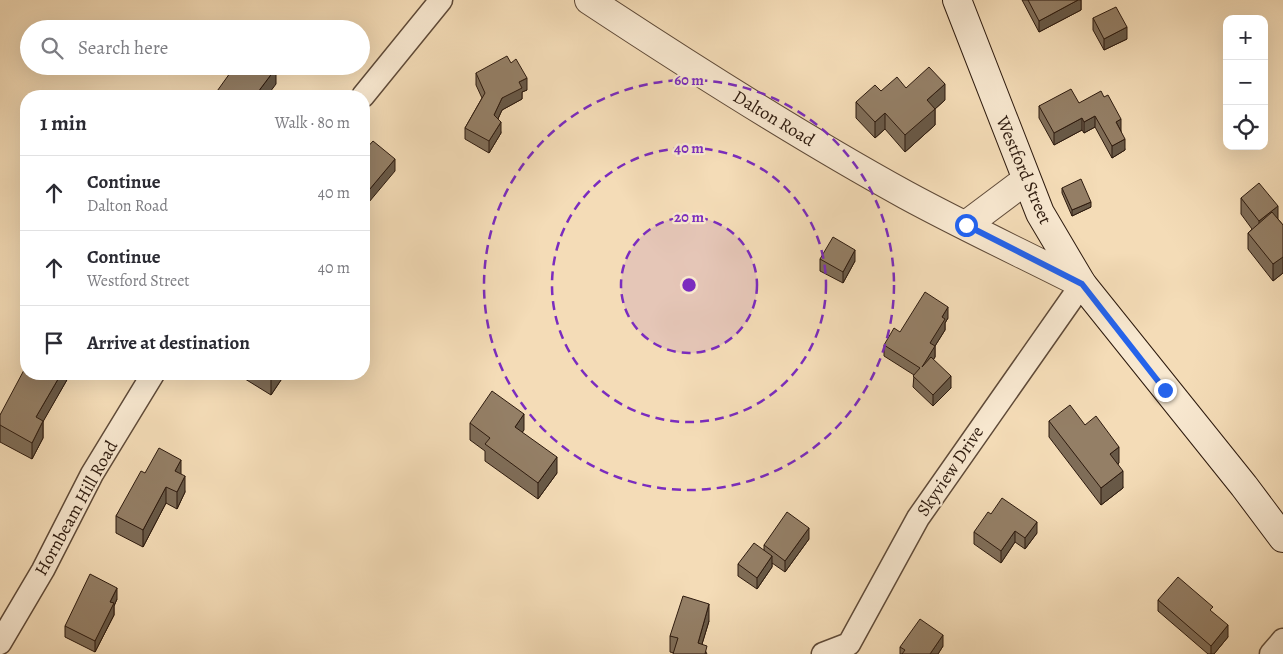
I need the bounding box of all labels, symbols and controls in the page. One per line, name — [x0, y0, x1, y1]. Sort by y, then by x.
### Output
map controls — [1223, 15, 1268, 150]
button: + — [1223, 15, 1268, 60]
search box — [20, 20, 370, 75]
icon: search — [38, 34, 66, 62]
text: Search here — [78, 35, 168, 61]
button: − — [1223, 60, 1268, 105]
text: 60 m — [674, 70, 704, 90]
street label: Dalton Road — [729, 84, 820, 152]
button: locate — [1223, 105, 1268, 150]
text: 1 min — [40, 109, 87, 137]
street label: Westford Street — [990, 111, 1058, 228]
text: Walk · 80 m — [275, 112, 350, 134]
text: 40 m — [674, 138, 704, 158]
text: Continue — [87, 169, 161, 195]
icon: ahead — [40, 179, 68, 207]
text: 40 m — [318, 182, 350, 204]
text: Dalton Road — [87, 195, 168, 217]
text: 20 m — [674, 207, 704, 227]
route start — [955, 214, 978, 237]
text: Continue — [87, 244, 161, 270]
icon: ahead — [40, 254, 68, 282]
text: 40 m — [318, 257, 350, 279]
text: Westford Street — [87, 270, 190, 292]
centre of rings — [680, 276, 698, 294]
icon: arrive — [40, 329, 68, 357]
text: Arrive at destination — [87, 330, 250, 356]
route end — [1154, 379, 1177, 402]
street label: Skyview Drive — [911, 421, 989, 521]
street label: Hornbeam Hill Road — [29, 436, 123, 580]

